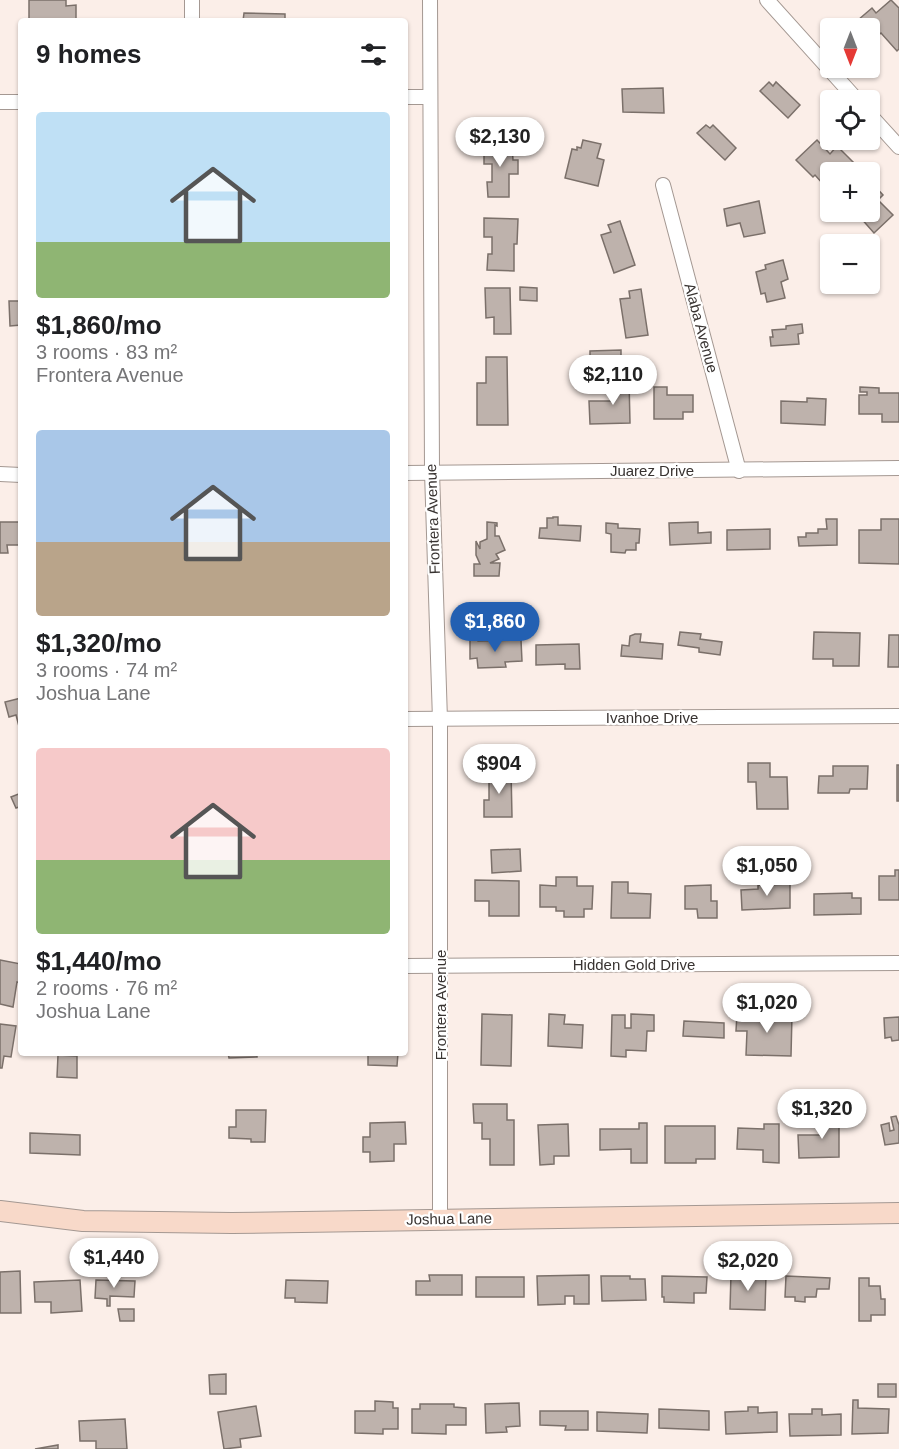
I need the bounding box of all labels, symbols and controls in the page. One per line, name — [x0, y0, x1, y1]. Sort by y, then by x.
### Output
north arrow — [820, 18, 880, 78]
map controls — [820, 18, 880, 294]
icon: filters — [357, 38, 390, 71]
text: 9 homes — [36, 39, 142, 69]
button: locate — [820, 90, 880, 150]
pin: $2,130 — [451, 117, 549, 168]
text: $2,130 — [469, 125, 531, 147]
icon: home — [159, 151, 267, 259]
button: + — [820, 162, 880, 222]
button: − — [820, 234, 880, 294]
street label: Alaba Avenue — [681, 281, 722, 375]
text: $1,860/mo — [36, 310, 162, 340]
text: 3 rooms · 83 m² — [36, 341, 177, 363]
pin: $2,110 — [564, 355, 662, 406]
text: $2,110 — [583, 363, 643, 385]
text: Frontera Avenue — [36, 364, 184, 386]
street label: Juarez Drive — [610, 462, 694, 479]
street label: Frontera Avenue — [422, 463, 443, 575]
icon: home — [159, 469, 267, 577]
pin: $1,860 — [446, 602, 544, 653]
text: $1,860 — [464, 610, 526, 632]
text: $1,320/mo — [36, 628, 162, 658]
text: 3 rooms · 74 m² — [36, 659, 177, 681]
text: Joshua Lane — [36, 682, 151, 704]
street label: Ivanhoe Drive — [606, 709, 698, 726]
pin: $904 — [463, 744, 535, 795]
text: $904 — [477, 752, 521, 774]
icon: home — [159, 787, 267, 895]
pin: $1,050 — [718, 846, 816, 897]
text: $1,050 — [736, 854, 798, 876]
text: $1,440/mo — [36, 946, 162, 976]
street label: Frontera Avenue — [432, 950, 449, 1060]
street label: Hidden Gold Drive — [573, 956, 695, 973]
text: 2 rooms · 76 m² — [36, 977, 177, 999]
pin: $1,020 — [718, 983, 816, 1034]
text: $1,020 — [736, 991, 798, 1013]
text: Joshua Lane — [36, 1000, 151, 1022]
pin: $1,320 — [773, 1089, 871, 1140]
text: $1,320 — [791, 1097, 853, 1119]
street label: Joshua Lane — [406, 1209, 492, 1228]
pin: $1,440 — [65, 1238, 163, 1289]
pin: $2,020 — [699, 1241, 797, 1292]
text: $1,440 — [83, 1246, 145, 1268]
text: $2,020 — [717, 1249, 779, 1271]

